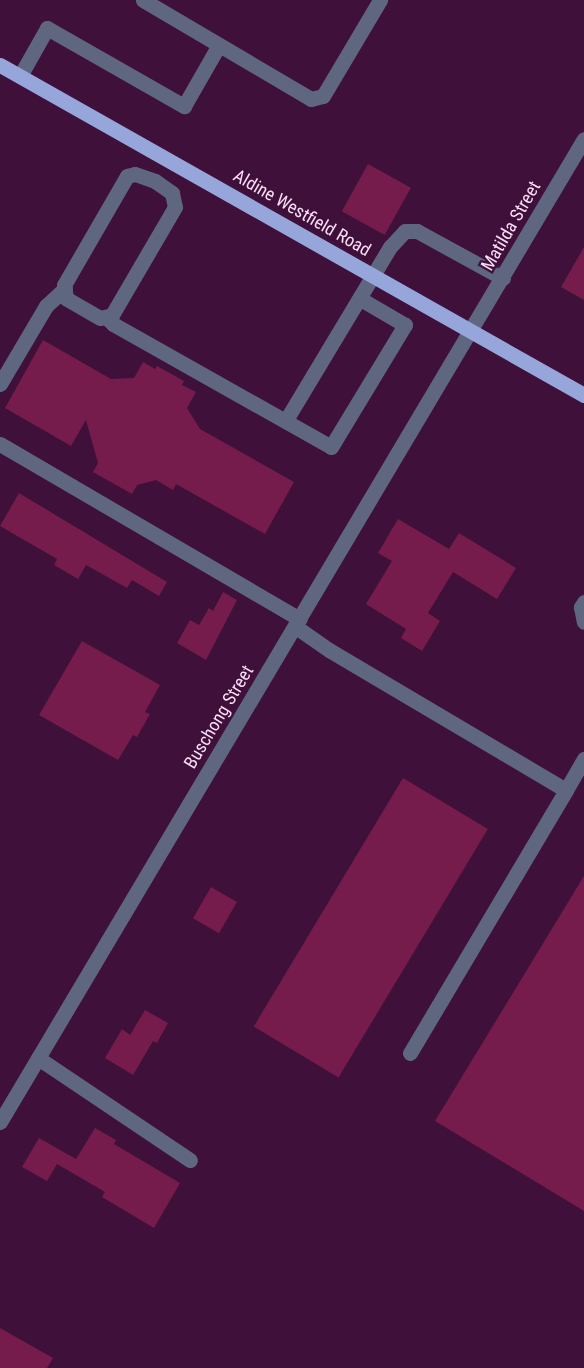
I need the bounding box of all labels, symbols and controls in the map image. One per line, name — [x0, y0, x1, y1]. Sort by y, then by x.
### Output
street label: Aldine Westfield Road — [230, 165, 374, 261]
street label: Matilda Street — [477, 177, 545, 275]
street label: Buschong Street — [180, 661, 258, 773]

